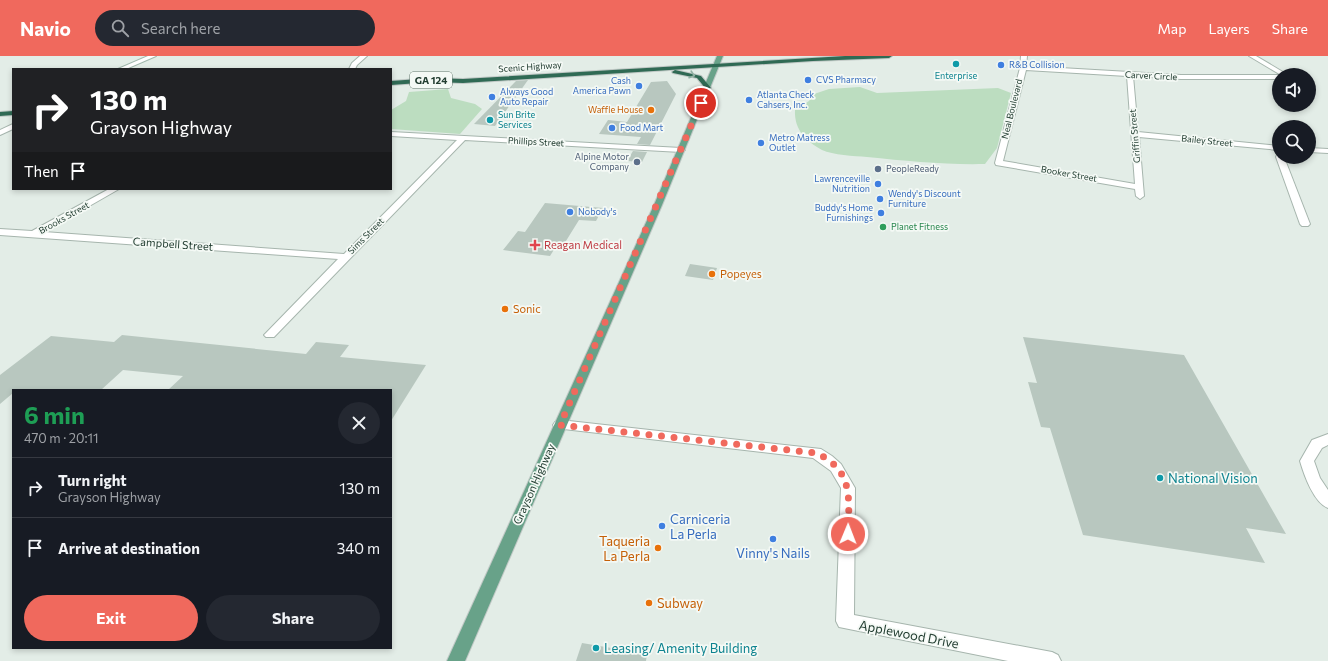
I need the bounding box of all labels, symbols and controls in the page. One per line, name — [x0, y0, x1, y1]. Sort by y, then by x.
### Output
search box — [95, 10, 375, 46]
text: Navio — [20, 17, 71, 40]
icon: search — [109, 17, 131, 39]
text: Search here — [141, 19, 220, 37]
text: Map — [1158, 20, 1186, 37]
text: Layers — [1208, 20, 1250, 37]
text: Share — [1272, 20, 1308, 37]
street label: Scenic Highway — [498, 59, 562, 74]
marker: Enterprise — [951, 59, 961, 69]
place label: R&B Collision — [1009, 59, 1065, 70]
marker: R&B Collision — [996, 60, 1006, 70]
map controls — [1272, 68, 1316, 164]
button: sound — [1272, 68, 1316, 112]
street label: Carver Circle — [1125, 69, 1178, 82]
one-way arrow — [688, 70, 695, 79]
place label: Enterprise — [935, 70, 978, 81]
road number: GA 124 — [410, 72, 452, 88]
place label: CVS Pharmacy — [816, 74, 876, 85]
place label: Cash America Pawn — [573, 75, 631, 96]
marker: CVS Pharmacy — [803, 75, 813, 85]
street label: Neal Boulevard — [999, 78, 1024, 140]
marker: Cash America Pawn — [634, 81, 644, 91]
text: 130 m — [90, 82, 167, 116]
icon: right — [24, 84, 76, 136]
place label: Always Good Auto Repair — [500, 86, 553, 107]
pin — [684, 86, 718, 120]
place label: Atlanta Check Cahsers, Inc. — [757, 89, 814, 110]
marker: Always Good Auto Repair — [487, 92, 497, 102]
icon: arrive — [690, 92, 712, 114]
marker: Atlanta Check Cahsers, Inc. — [744, 95, 754, 105]
place label: Waffle House — [588, 104, 643, 115]
marker: Waffle House — [646, 105, 656, 115]
street label: Griffin Street — [1127, 108, 1142, 163]
place label: Sun Brite Services — [498, 109, 536, 130]
marker: Sun Brite Services — [485, 115, 495, 125]
text: Grayson Highway — [90, 116, 232, 138]
button: search — [1272, 120, 1316, 164]
place label: Food Mart — [620, 122, 663, 133]
marker: Food Mart — [607, 123, 617, 133]
place label: Metro Matress Outlet — [769, 132, 830, 153]
street label: Bailey Street — [1181, 132, 1234, 149]
street label: Phillips Street — [508, 135, 565, 148]
marker: Metro Matress Outlet — [756, 138, 766, 148]
place label: Alpine Motor Company — [575, 151, 629, 172]
marker: Alpine Motor Company — [632, 157, 642, 167]
icon: arrive — [67, 160, 89, 182]
text: Then — [24, 162, 59, 180]
place label: PeopleReady — [886, 163, 939, 174]
street label: Booker Street — [1040, 163, 1098, 184]
marker: PeopleReady — [873, 164, 883, 174]
place label: Lawrenceville Nutrition — [814, 173, 870, 194]
marker: Lawrenceville Nutrition — [873, 179, 883, 189]
place label: Wendy's Discount Furniture — [888, 188, 961, 209]
marker: Wendy's Discount Furniture — [875, 194, 885, 204]
street label: Brooks Street — [37, 199, 91, 236]
place label: Buddy's Home Furnishings — [815, 202, 873, 223]
place label: Nobody's — [578, 206, 617, 217]
marker: Nobody's — [565, 207, 575, 217]
marker: Buddy's Home Furnishings — [876, 208, 886, 218]
street label: Sims Street — [345, 215, 386, 256]
place label: Planet Fitness — [891, 221, 948, 232]
marker: Planet Fitness — [878, 222, 888, 232]
street label: Campbell Street — [132, 234, 214, 253]
place label: Reagan Medical — [544, 238, 622, 251]
marker: Reagan Medical — [529, 239, 541, 251]
place label: Popeyes — [720, 267, 762, 280]
marker: Popeyes — [707, 269, 717, 279]
place label: Sonic — [513, 302, 541, 315]
marker: Sonic — [500, 304, 510, 314]
text: 6 min — [24, 400, 85, 429]
button: close — [338, 402, 380, 444]
text: 470 m · 20:11 — [24, 430, 99, 446]
street label: Grayson Highway — [510, 441, 557, 526]
place label: National Vision — [1168, 470, 1258, 486]
text: Turn right — [58, 471, 127, 489]
marker: National Vision — [1155, 473, 1165, 483]
icon: right — [24, 477, 46, 499]
text: 130 m — [339, 479, 380, 497]
text: Grayson Highway — [58, 489, 161, 505]
place label: Carniceria La Perla — [670, 511, 730, 542]
position arrow — [827, 513, 869, 555]
marker: Carniceria La Perla — [657, 521, 667, 531]
place label: Taqueria La Perla — [599, 533, 650, 564]
marker: Vinny's Nails — [768, 534, 778, 544]
icon: arrive — [24, 537, 46, 559]
text: Arrive at destination — [58, 539, 200, 557]
text: 340 m — [337, 539, 380, 557]
marker: Taqueria La Perla — [653, 543, 663, 553]
place label: Vinny's Nails — [736, 545, 810, 561]
button: Exit — [24, 595, 198, 641]
button: Share — [206, 595, 380, 641]
place label: Subway — [657, 595, 703, 611]
marker: Subway — [644, 598, 654, 608]
street label: Applewood Drive — [858, 616, 960, 652]
place label: Leasing/ Amenity Building — [604, 640, 757, 656]
marker: Leasing/ Amenity Building — [591, 643, 601, 653]

